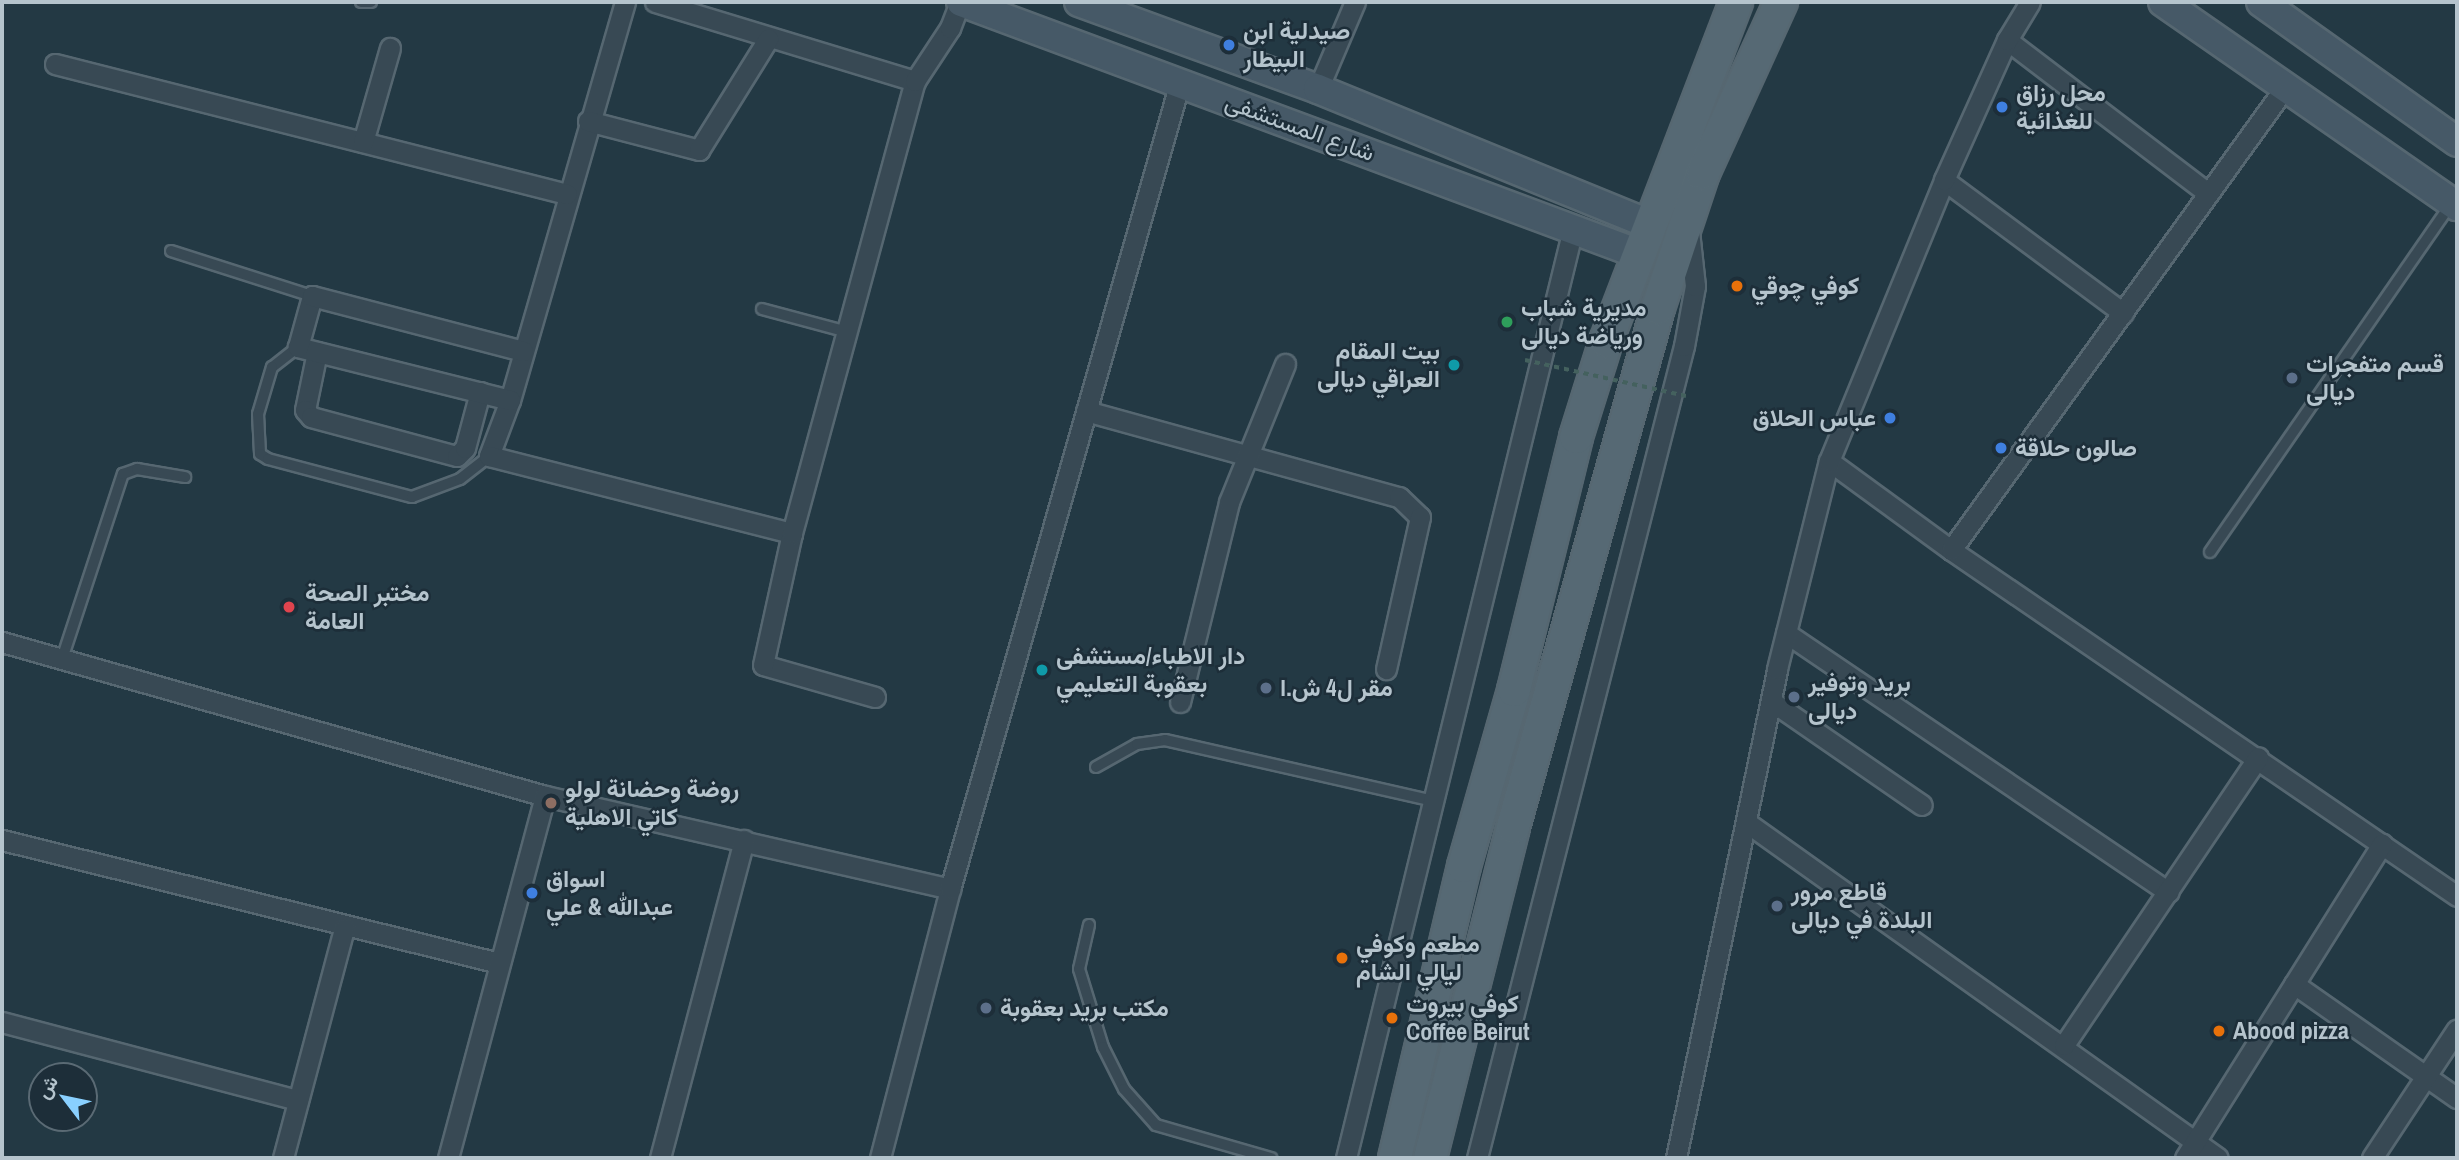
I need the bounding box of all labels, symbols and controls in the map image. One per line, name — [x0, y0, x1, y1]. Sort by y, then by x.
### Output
place label: صيدلية ابن البيطار — [1243, 17, 1350, 73]
marker: صيدلية ابن البيطار — [1221, 37, 1237, 53]
place label: محل رزاق للغذائية — [2016, 79, 2106, 135]
street label: شارع المستشفى — [1221, 87, 1379, 167]
marker: محل رزاق للغذائية — [1994, 99, 2010, 115]
place label: كوفي چوقي — [1751, 272, 1859, 300]
marker: كوفي چوقي — [1729, 278, 1745, 294]
place label: مديرية شباب ورياضة ديالى — [1521, 294, 1647, 350]
marker: مديرية شباب ورياضة ديالى — [1499, 314, 1515, 330]
place label: بيت المقام العراقي ديالى — [1317, 337, 1440, 393]
place label: قسم متفجرات ديالى — [2306, 350, 2444, 406]
marker: بيت المقام العراقي ديالى — [1446, 357, 1462, 373]
marker: قسم متفجرات ديالى — [2284, 370, 2300, 386]
place label: عباس الحلاق — [1752, 404, 1876, 432]
marker: عباس الحلاق — [1882, 410, 1898, 426]
place label: صالون حلاقة — [2015, 434, 2137, 462]
marker: صالون حلاقة — [1993, 440, 2009, 456]
place label: مختبر الصحة العامة — [305, 579, 429, 635]
marker: مختبر الصحة العامة — [279, 597, 299, 617]
place label: دار الاطباء/مستشفى بعقوبة التعليمي — [1056, 642, 1245, 698]
marker: دار الاطباء/مستشفى بعقوبة التعليمي — [1034, 662, 1050, 678]
place label: بريد وتوفير ديالى — [1808, 669, 1911, 725]
place label: مقر ل4 ش.ا — [1280, 674, 1393, 702]
marker: مقر ل4 ش.ا — [1258, 680, 1274, 696]
marker: بريد وتوفير ديالى — [1786, 689, 1802, 705]
place label: روضة وحضانة لولو كاتي الاهلية — [565, 775, 739, 831]
marker: روضة وحضانة لولو كاتي الاهلية — [543, 795, 559, 811]
place label: اسواق عبدالله & علي — [546, 865, 673, 921]
place label: قاطع مرور البلدة في ديالى — [1791, 878, 1932, 934]
marker: اسواق عبدالله & علي — [524, 885, 540, 901]
marker: قاطع مرور البلدة في ديالى — [1769, 898, 1785, 914]
place label: مطعم وكوفي ليالي الشام — [1356, 930, 1480, 986]
marker: مطعم وكوفي ليالي الشام — [1334, 950, 1350, 966]
place label: كوفي بيروت Coffee Beirut — [1406, 990, 1530, 1046]
place label: مكتب بريد بعقوبة — [1000, 994, 1169, 1022]
marker: مكتب بريد بعقوبة — [978, 1000, 994, 1016]
marker: كوفي بيروت Coffee Beirut — [1384, 1010, 1400, 1026]
place label: Abood pizza — [2233, 1017, 2349, 1045]
marker: Abood pizza — [2211, 1023, 2227, 1039]
north arrow — [28, 1062, 98, 1132]
text: ش — [30, 1070, 64, 1104]

